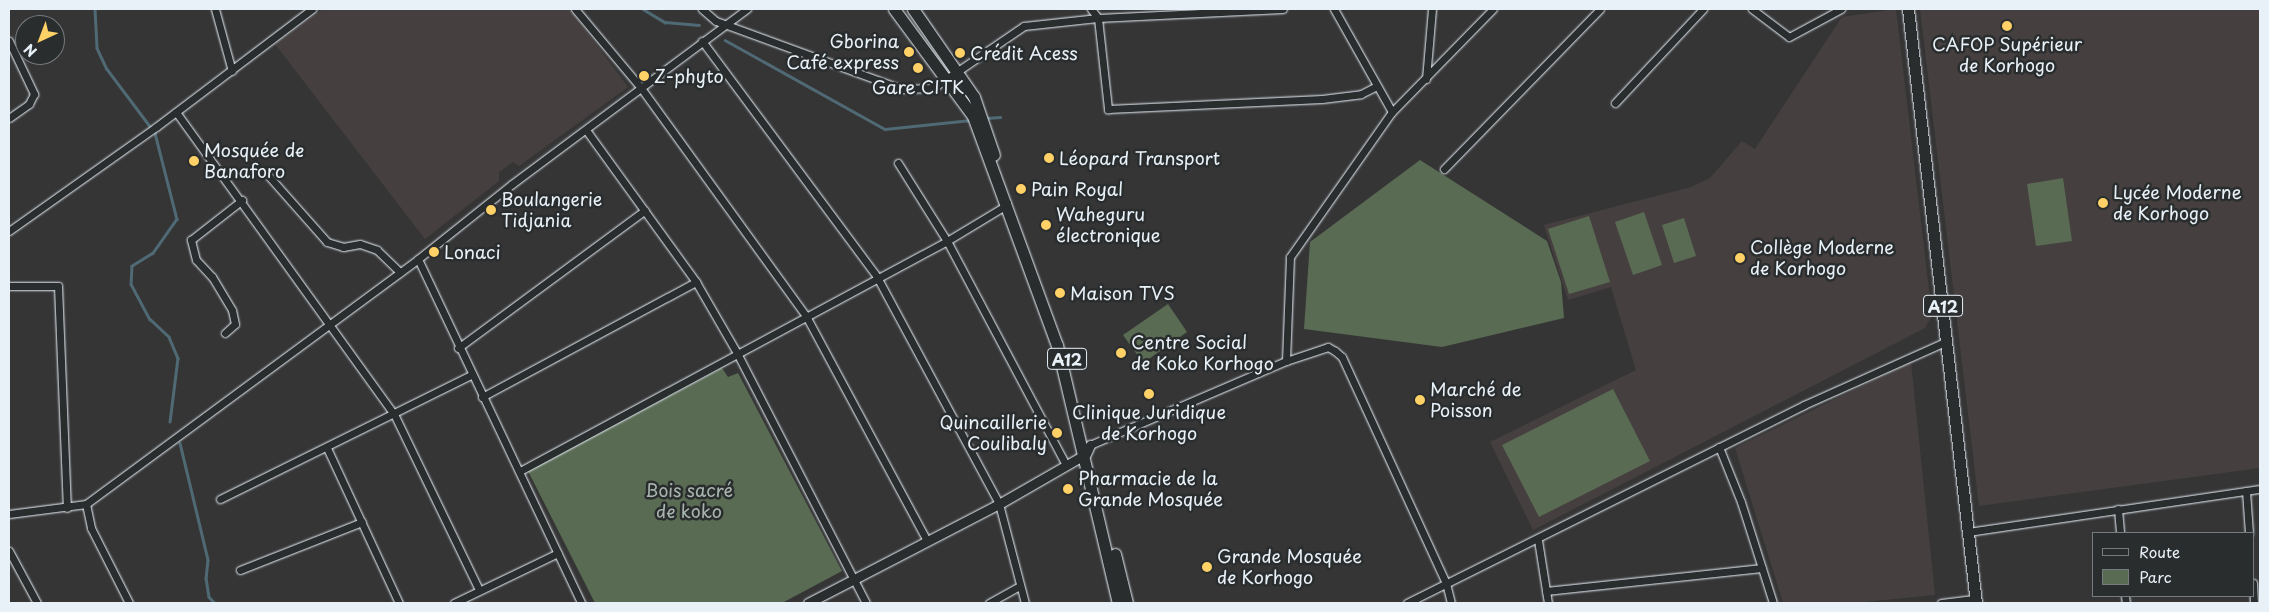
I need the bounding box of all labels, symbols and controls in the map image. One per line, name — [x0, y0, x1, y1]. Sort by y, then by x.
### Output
north arrow — [15, 15, 65, 65]
marker: CAFOP Supérieur de Korhogo — [2001, 20, 2013, 32]
place label: Gborina Café express — [788, 31, 899, 74]
place label: CAFOP Supérieur de Korhogo — [1931, 34, 2083, 76]
text: N — [19, 39, 41, 62]
place label: Crédit Acess — [970, 42, 1079, 64]
marker: Gborina Café express — [903, 46, 915, 58]
marker: Crédit Acess — [954, 47, 966, 59]
marker: Gare CITK — [912, 62, 924, 74]
place label: Z-phyto — [654, 65, 724, 87]
marker: Z-phyto — [638, 70, 650, 82]
place label: Gare CITK — [872, 76, 964, 98]
place label: Mosquée de Banaforo — [204, 140, 305, 182]
place label: Léopard Transport — [1059, 147, 1221, 169]
marker: Léopard Transport — [1043, 152, 1055, 164]
marker: Mosquée de Banaforo — [188, 155, 200, 167]
place label: Pain Royal — [1031, 178, 1123, 200]
place label: Lycée Moderne de Korhogo — [2113, 182, 2245, 224]
marker: Pain Royal — [1015, 183, 1027, 195]
place label: Boulangerie Tidjania — [501, 189, 602, 232]
marker: Lycée Moderne de Korhogo — [2097, 197, 2109, 209]
marker: Boulangerie Tidjania — [485, 204, 497, 216]
place label: Waheguru électronique — [1056, 204, 1161, 246]
marker: Waheguru électronique — [1040, 219, 1052, 231]
place label: Collège Moderne de Korhogo — [1750, 237, 1895, 280]
place label: Lonaci — [444, 241, 501, 263]
marker: Lonaci — [428, 246, 440, 258]
marker: Collège Moderne de Korhogo — [1734, 252, 1746, 264]
place label: Maison TVS — [1070, 282, 1174, 304]
marker: Maison TVS — [1054, 287, 1066, 299]
road number: A12 — [1923, 292, 1963, 320]
place label: Centre Social de Koko Korhogo — [1131, 332, 1277, 374]
road number: A12 — [1047, 346, 1087, 372]
marker: Centre Social de Koko Korhogo — [1115, 347, 1127, 359]
place label: Marché de Poisson — [1430, 379, 1522, 422]
marker: Clinique Juridique de Korhogo — [1143, 388, 1155, 400]
marker: Marché de Poisson — [1414, 394, 1426, 406]
place label: Clinique Juridique de Korhogo — [1071, 402, 1227, 444]
place label: Quincaillerie Coulibaly — [939, 412, 1047, 454]
marker: Quincaillerie Coulibaly — [1051, 427, 1063, 439]
place label: Pharmacie de la Grande Mosquée — [1078, 468, 1224, 510]
park label: Bois sacré de koko — [644, 480, 734, 522]
marker: Pharmacie de la Grande Mosquée — [1062, 483, 1074, 495]
legend — [2092, 532, 2254, 597]
text: Route — [2139, 540, 2180, 563]
place label: Grande Mosquée de Korhogo — [1217, 546, 1363, 588]
marker: Grande Mosquée de Korhogo — [1201, 561, 1213, 573]
text: Parc — [2139, 565, 2172, 588]

